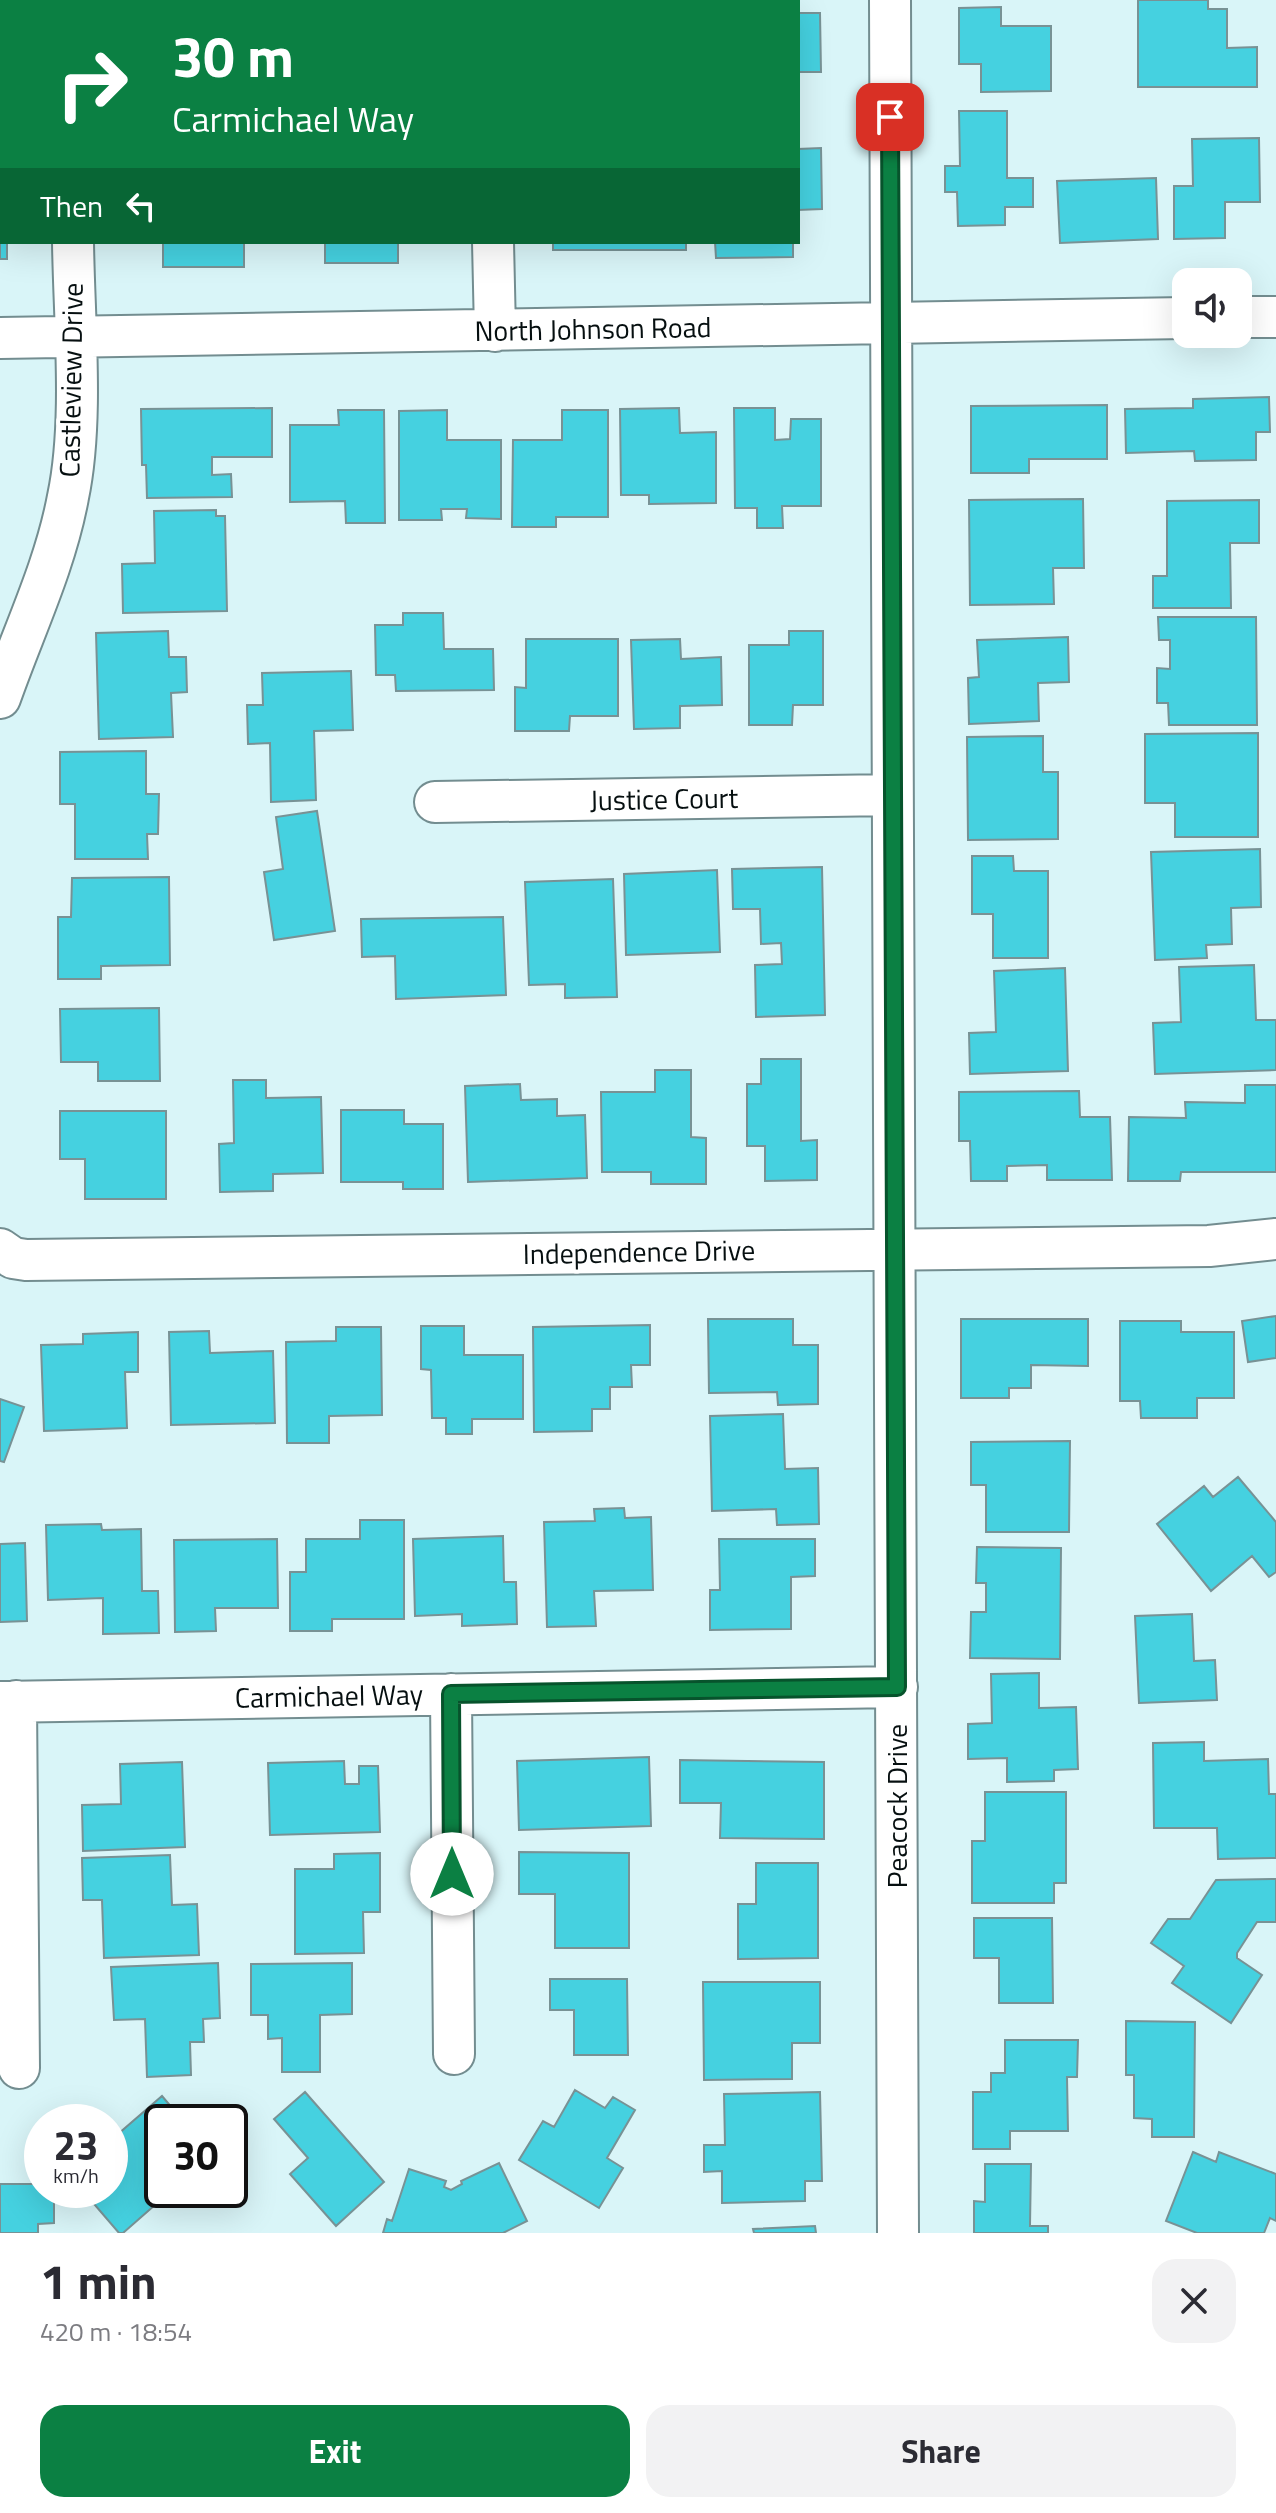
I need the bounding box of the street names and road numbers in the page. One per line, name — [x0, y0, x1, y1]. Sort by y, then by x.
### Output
street label: Castleview Drive — [47, 282, 94, 478]
street label: North Johnson Road — [474, 305, 712, 352]
street label: Justice Court — [589, 776, 739, 821]
street label: Independence Drive — [522, 1228, 756, 1275]
street label: Carmichael Way — [234, 1672, 424, 1719]
street label: Peacock Drive — [875, 1724, 918, 1888]

